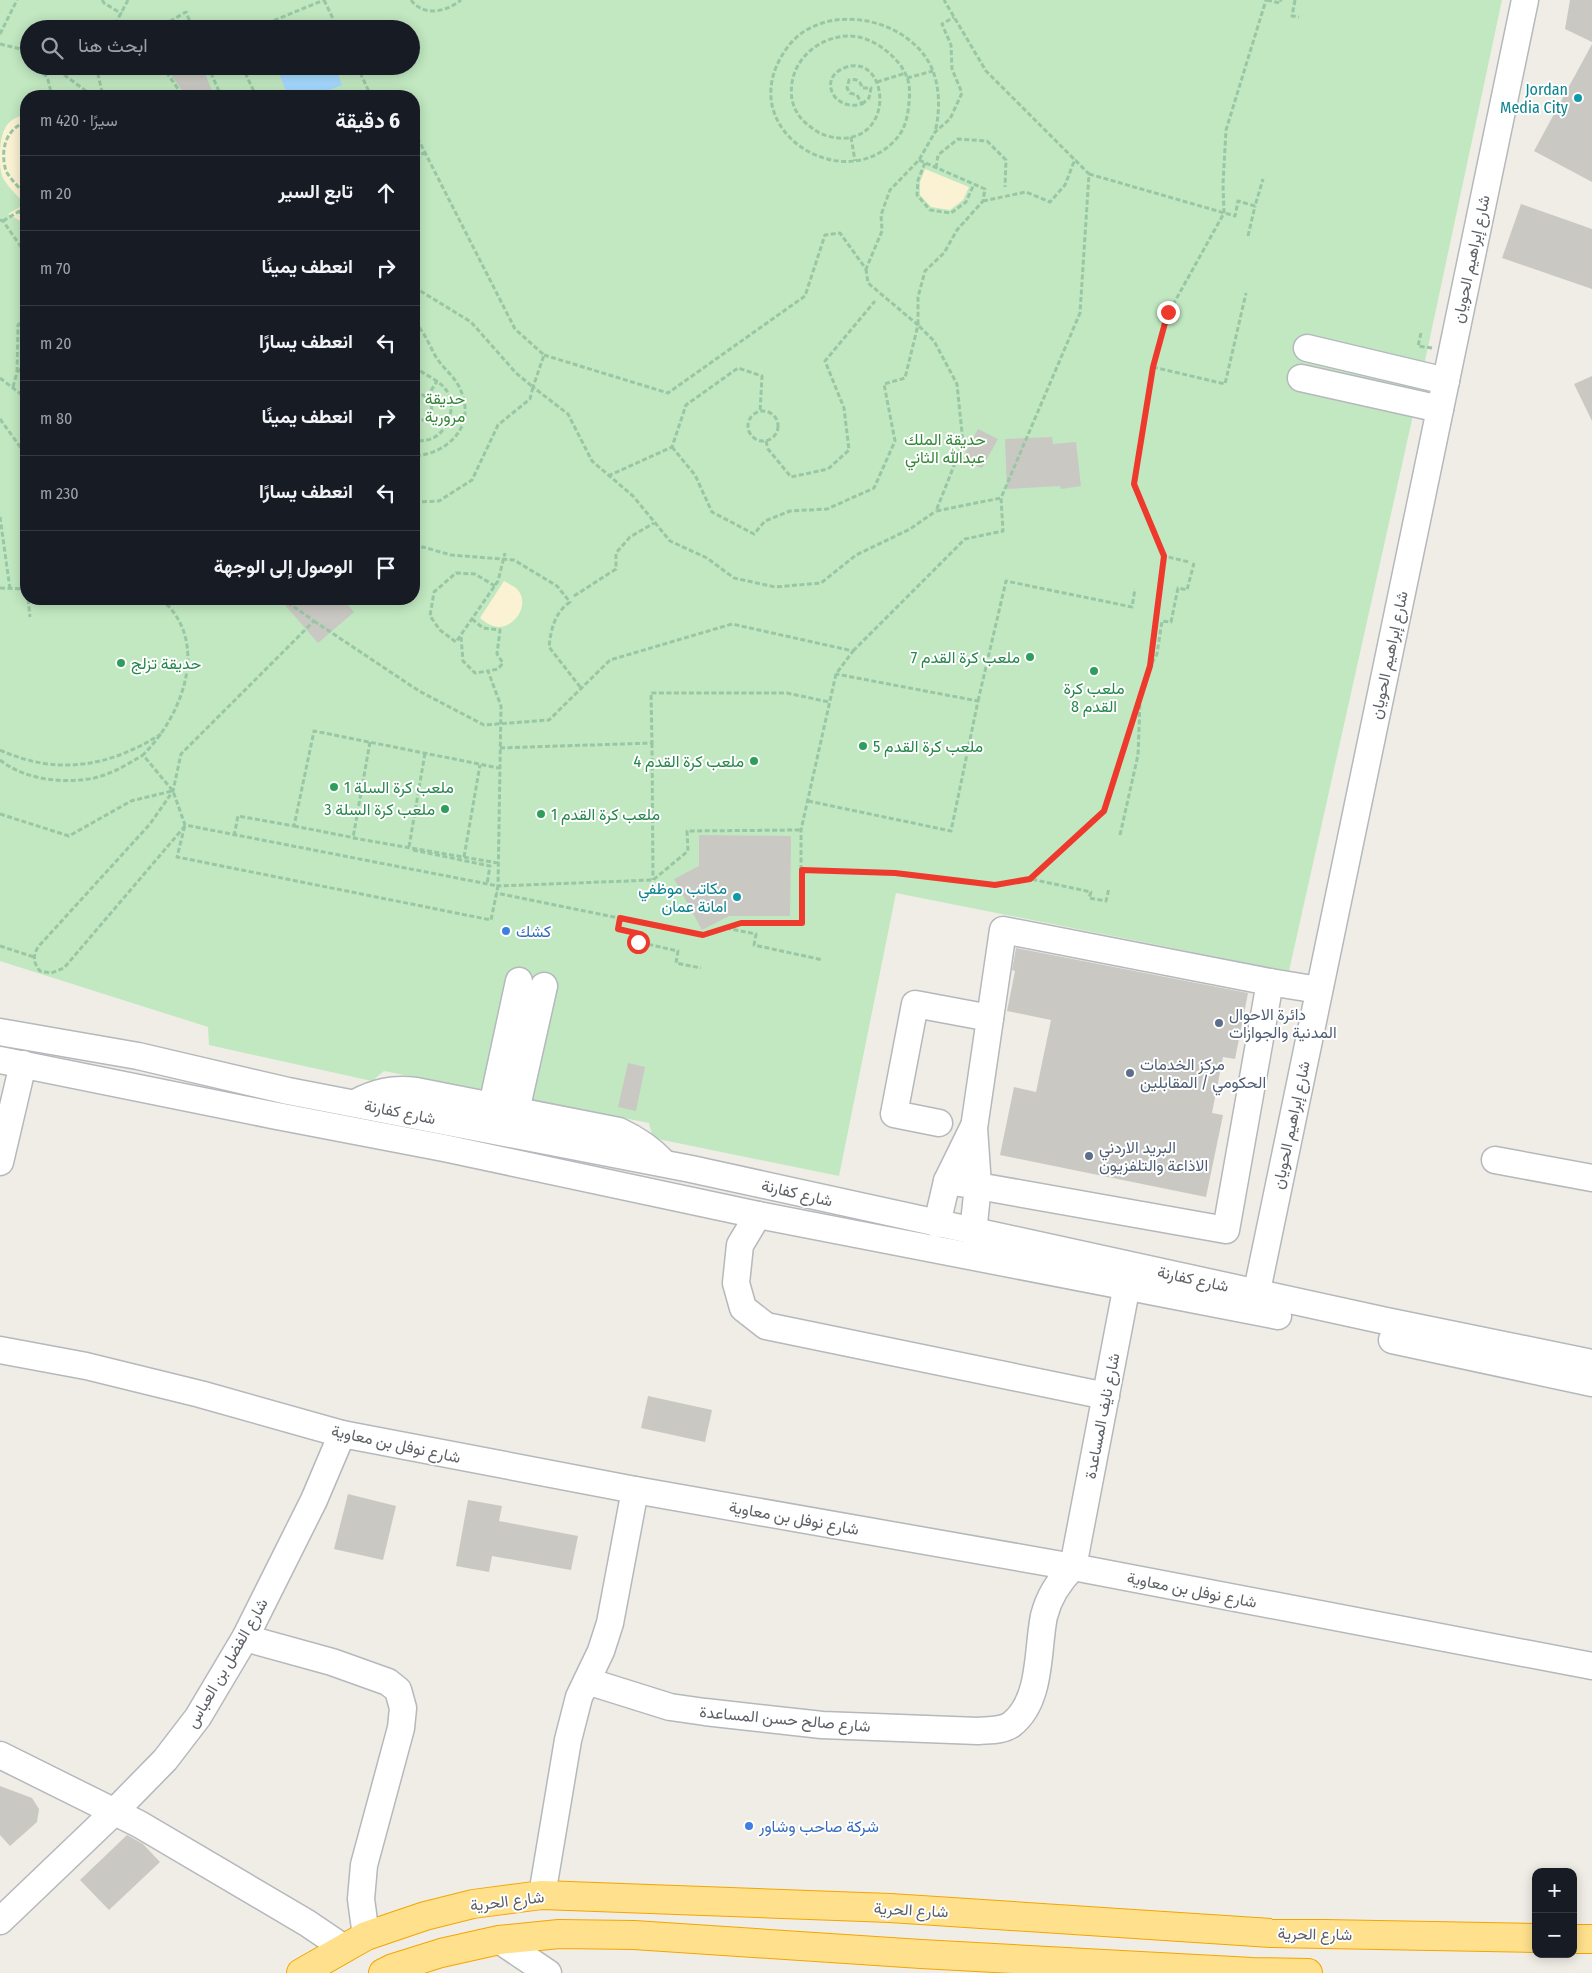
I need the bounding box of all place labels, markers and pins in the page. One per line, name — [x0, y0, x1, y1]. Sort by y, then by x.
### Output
place label: Jordan Media City — [1500, 80, 1569, 117]
marker: Jordan Media City — [1572, 92, 1584, 104]
place label: ملعب كرة القدم 7 — [911, 648, 1020, 668]
marker: ملعب كرة القدم 7 — [1024, 651, 1036, 663]
place label: حديقة تزلج — [131, 654, 202, 675]
marker: حديقة تزلج — [115, 657, 127, 669]
marker: ملعب كرة القدم 8 — [1088, 665, 1100, 677]
place label: ملعب كرة القدم 8 — [1064, 679, 1124, 717]
place label: ملعب كرة القدم 5 — [873, 737, 983, 757]
marker: ملعب كرة القدم 5 — [857, 740, 869, 752]
place label: ملعب كرة القدم 4 — [634, 752, 744, 772]
marker: ملعب كرة القدم 4 — [748, 755, 760, 767]
place label: ملعب كرة السلة 1 — [344, 778, 454, 798]
marker: ملعب كرة السلة 1 — [328, 781, 340, 793]
place label: ملعب كرة السلة 3 — [324, 800, 435, 820]
marker: ملعب كرة السلة 3 — [439, 803, 451, 815]
place label: ملعب كرة القدم 1 — [551, 805, 660, 825]
marker: ملعب كرة القدم 1 — [535, 808, 547, 820]
place label: مكاتب موظفي امانة عمان — [638, 879, 727, 916]
marker: مكاتب موظفي امانة عمان — [731, 891, 743, 903]
place label: كشك — [516, 922, 551, 941]
marker: كشك — [500, 925, 512, 937]
place label: دائرة الاحوال المدنية والجوازات — [1229, 1005, 1337, 1043]
marker: دائرة الاحوال المدنية والجوازات — [1213, 1017, 1225, 1029]
place label: مركز الخدمات الحكومي / المقابلين — [1140, 1055, 1266, 1096]
marker: مركز الخدمات الحكومي / المقابلين — [1124, 1067, 1136, 1079]
place label: البريد الاردني الاذاعة والتلفزيون — [1099, 1138, 1208, 1176]
marker: البريد الاردني الاذاعة والتلفزيون — [1083, 1150, 1095, 1162]
place label: شركة صاحب وشاور — [758, 1817, 879, 1837]
marker: شركة صاحب وشاور — [743, 1820, 755, 1832]

